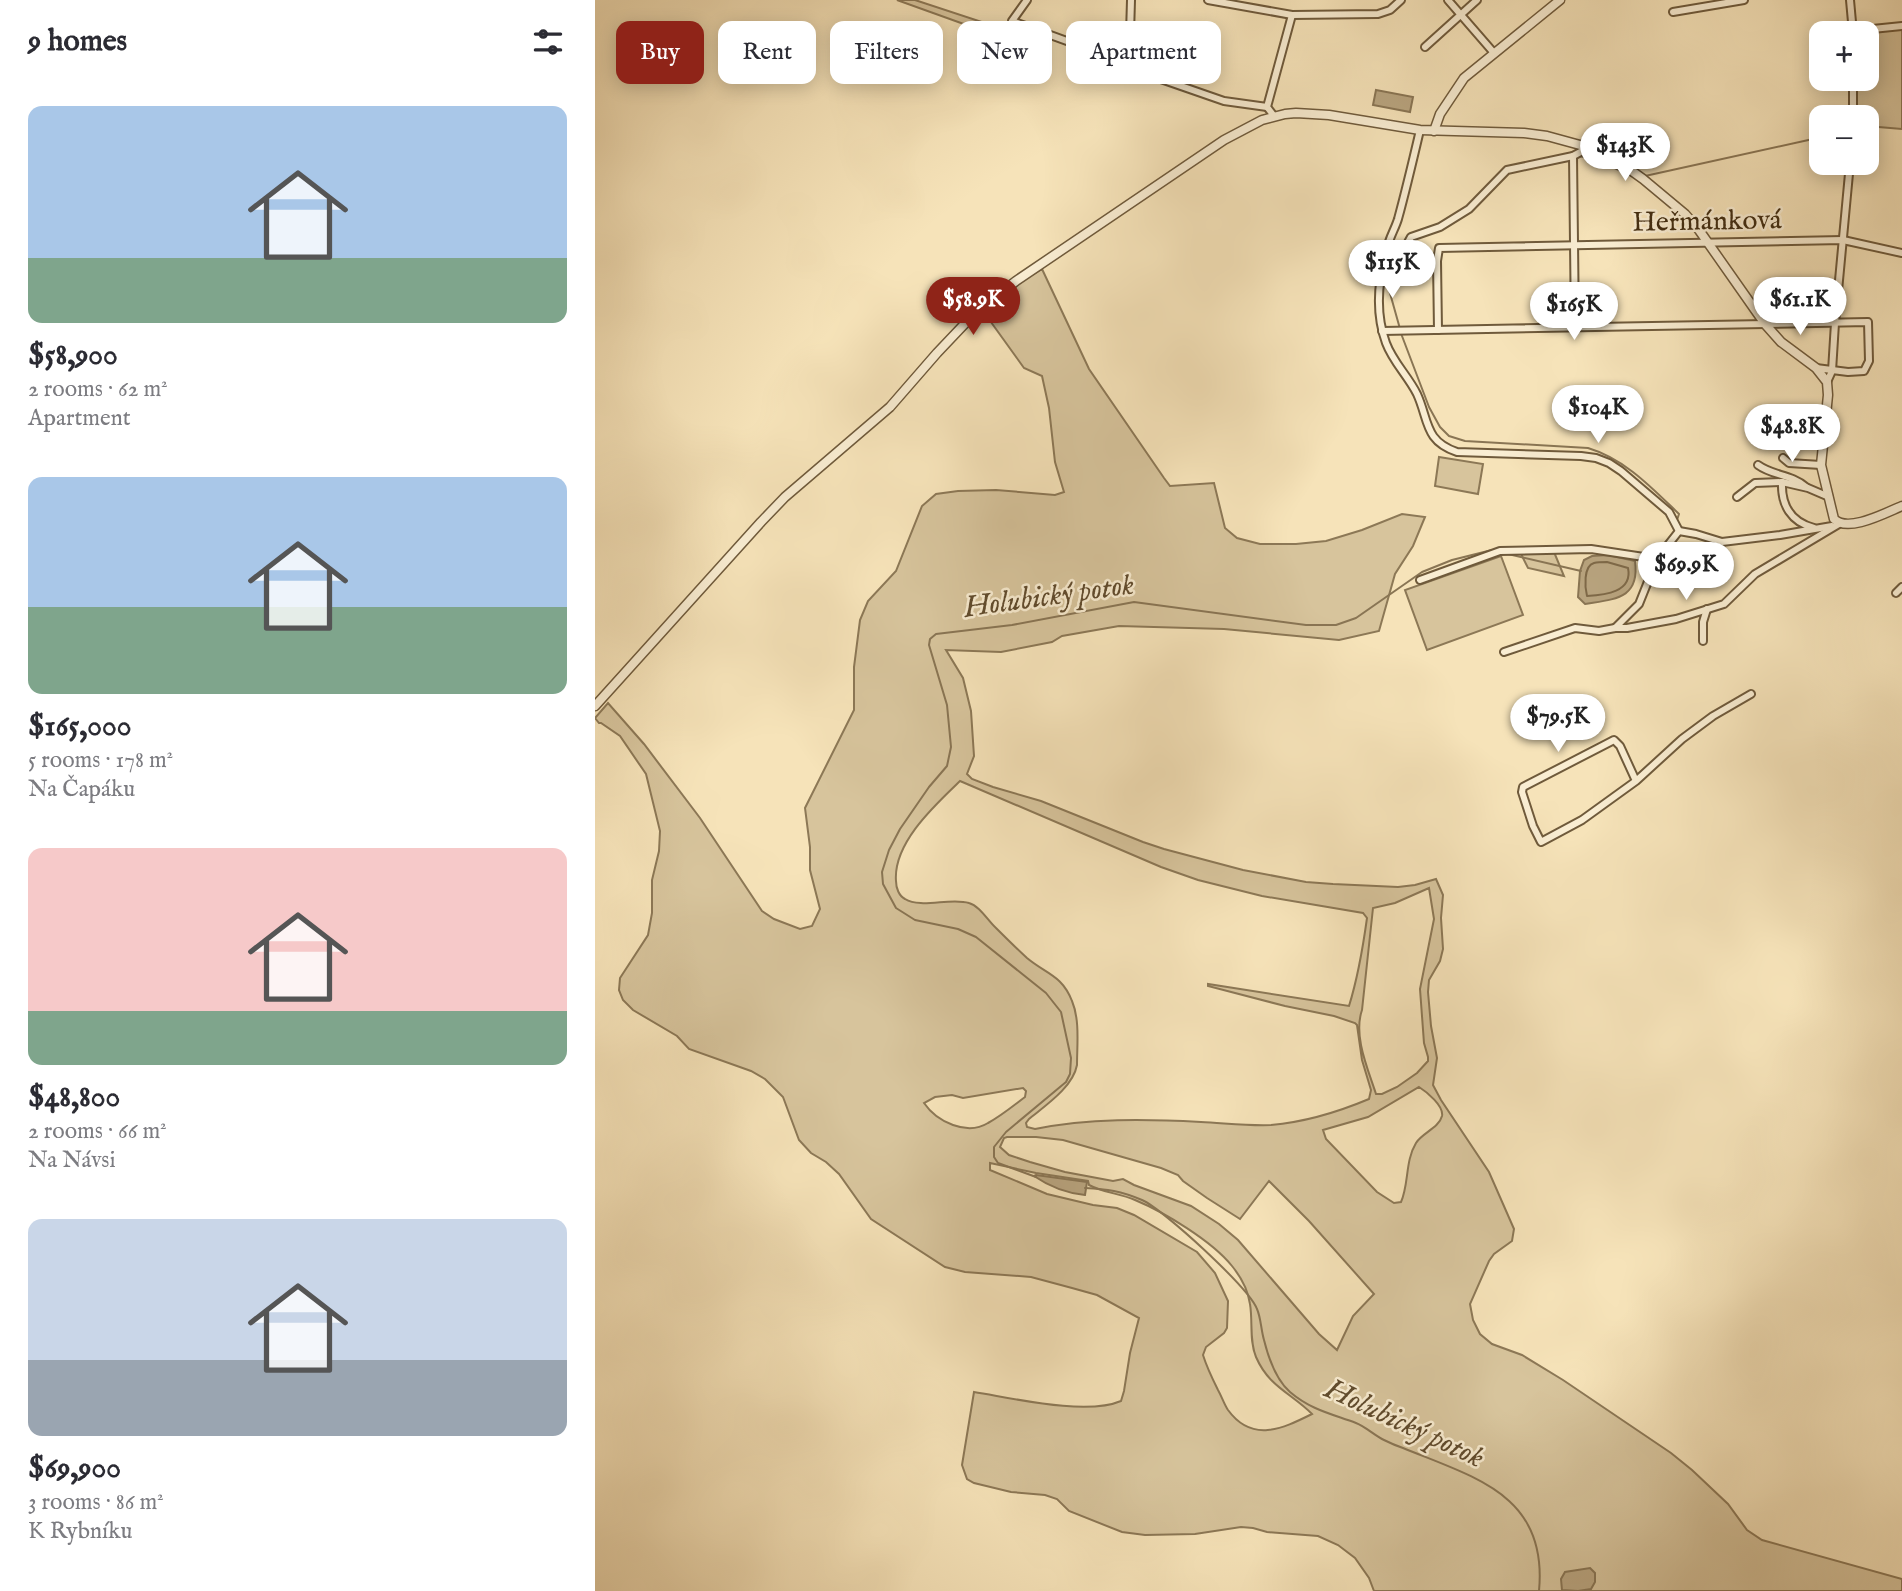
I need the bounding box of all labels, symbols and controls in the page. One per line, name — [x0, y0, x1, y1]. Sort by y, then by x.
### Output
chip: Buy — [616, 21, 704, 84]
chip: Rent — [718, 21, 816, 84]
chip: Filters — [830, 21, 943, 84]
chip: New — [957, 21, 1052, 84]
chip: Apartment — [1066, 21, 1221, 84]
map controls — [1809, 21, 1879, 175]
button: + — [1809, 21, 1879, 91]
text: 9 homes — [28, 23, 127, 61]
icon: filters — [529, 23, 567, 61]
button: − — [1809, 105, 1879, 175]
pin: $143K — [1576, 124, 1674, 183]
text: $143K — [1596, 131, 1654, 160]
icon: home — [235, 152, 361, 278]
street label: Heřmánková — [1632, 203, 1783, 241]
pin: $115K — [1343, 240, 1441, 300]
text: $115K — [1365, 248, 1419, 277]
pin: $58.9K — [916, 278, 1030, 337]
pin: $61.1K — [1743, 278, 1857, 337]
pin: $165K — [1525, 282, 1623, 342]
text: $58.9K — [942, 285, 1004, 314]
text: $61.1K — [1769, 285, 1831, 314]
text: $165K — [1546, 290, 1602, 319]
text: $58,900 — [28, 337, 118, 375]
text: 2 rooms · 62 m² — [28, 375, 168, 404]
pin: $104K — [1549, 386, 1647, 445]
text: $104K — [1568, 393, 1628, 422]
text: Apartment — [28, 404, 131, 433]
pin: $48.8K — [1735, 405, 1849, 464]
text: $48.8K — [1760, 412, 1824, 441]
icon: home — [235, 523, 361, 649]
pin: $69.9K — [1629, 542, 1743, 602]
text: $69.9K — [1654, 550, 1718, 579]
water label: Holubický potok — [960, 566, 1137, 628]
pin: $79.5K — [1501, 694, 1615, 754]
text: $79.5K — [1526, 702, 1590, 731]
text: $165,000 — [28, 708, 132, 746]
text: 5 rooms · 178 m² — [28, 746, 173, 775]
text: Na Čapáku — [28, 775, 135, 804]
icon: home — [235, 894, 361, 1020]
text: $48,800 — [28, 1079, 120, 1117]
text: 2 rooms · 66 m² — [28, 1117, 167, 1146]
text: Na Návsi — [28, 1146, 116, 1175]
icon: home — [235, 1265, 361, 1391]
water label: Holubický potok — [1317, 1370, 1490, 1477]
text: $69,900 — [28, 1450, 121, 1488]
text: 3 rooms · 86 m² — [28, 1488, 164, 1517]
text: K Rybníku — [28, 1517, 133, 1546]

